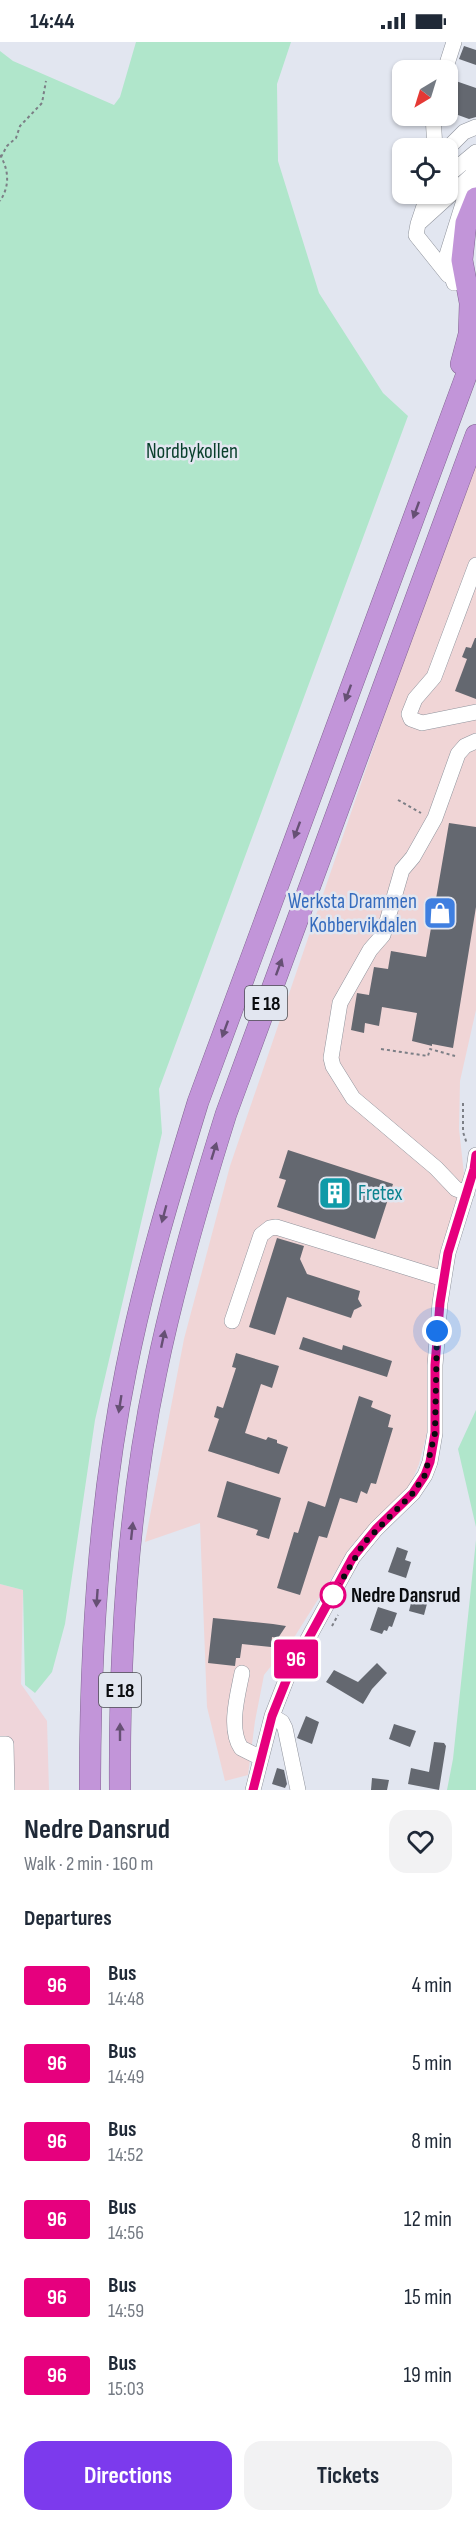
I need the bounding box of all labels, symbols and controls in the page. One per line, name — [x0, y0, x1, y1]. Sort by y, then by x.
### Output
text: 14:44 — [30, 8, 75, 35]
north arrow — [392, 60, 458, 126]
map controls — [392, 60, 458, 204]
button: locate — [392, 138, 458, 204]
park label: Nordbykollen — [146, 439, 238, 464]
one-way arrow — [411, 501, 421, 519]
one-way arrow — [343, 684, 353, 702]
one-way arrow — [292, 821, 302, 839]
place label: Werksta Drammen Kobbervikdalen — [288, 889, 417, 938]
shop icon: Werksta Drammen Kobbervikdalen — [422, 895, 458, 931]
one-way arrow — [275, 958, 285, 976]
road number: E 18 — [245, 986, 287, 1020]
one-way arrow — [219, 1020, 229, 1038]
one-way arrow — [210, 1142, 219, 1160]
building icon: Fretex — [317, 1175, 353, 1211]
place label: Fretex — [358, 1181, 403, 1206]
one-way arrow — [158, 1205, 168, 1223]
your location — [422, 1316, 452, 1346]
one-way arrow — [159, 1329, 168, 1348]
one-way arrow — [116, 1395, 125, 1414]
one-way arrow — [127, 1522, 137, 1541]
marker: Nedre Dansrud — [320, 1582, 346, 1608]
place label: Nedre Dansrud — [351, 1583, 460, 1608]
one-way arrow — [92, 1588, 101, 1607]
line badge: 96 — [269, 1640, 323, 1678]
text: 96 — [286, 1647, 306, 1672]
road number: E 18 — [99, 1673, 141, 1707]
one-way arrow — [115, 1722, 125, 1741]
button: heart — [389, 1810, 452, 1873]
text: Nedre Dansrud — [24, 1813, 170, 1846]
text: Walk · 2 min · 160 m — [24, 1852, 153, 1876]
text: Departures — [24, 1905, 112, 1932]
text: Bus — [108, 1960, 137, 1987]
text: 4 min — [412, 1972, 452, 1999]
text: 96 — [47, 1973, 67, 1998]
text: 14:48 — [108, 1987, 144, 2011]
text: Bus — [108, 2038, 137, 2065]
text: 5 min — [412, 2050, 452, 2077]
text: 96 — [47, 2051, 67, 2076]
text: 14:49 — [108, 2065, 144, 2089]
text: Bus — [108, 2116, 137, 2143]
text: 8 min — [411, 2128, 452, 2155]
text: 96 — [47, 2129, 67, 2154]
text: 14:52 — [108, 2143, 143, 2167]
text: Bus — [108, 2194, 137, 2221]
text: 12 min — [404, 2206, 452, 2233]
text: 96 — [47, 2207, 67, 2232]
text: 14:56 — [108, 2221, 144, 2245]
text: Bus — [108, 2272, 137, 2299]
text: 15 min — [404, 2284, 452, 2311]
text: 96 — [47, 2285, 67, 2310]
text: 14:59 — [108, 2299, 144, 2323]
text: Bus — [108, 2350, 137, 2377]
text: 19 min — [403, 2362, 452, 2389]
text: 96 — [47, 2363, 67, 2388]
text: 15:03 — [108, 2377, 144, 2401]
button: Directions — [24, 2441, 232, 2510]
button: Tickets — [244, 2441, 452, 2510]

